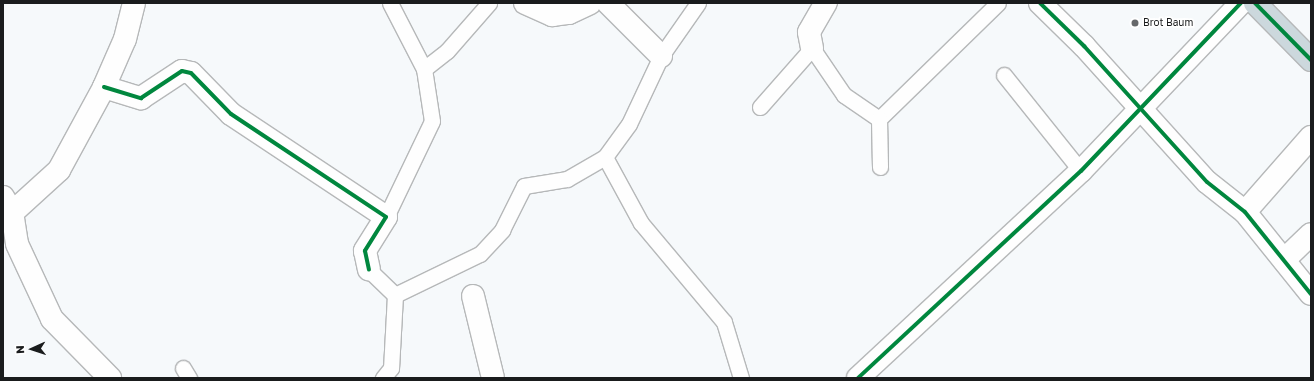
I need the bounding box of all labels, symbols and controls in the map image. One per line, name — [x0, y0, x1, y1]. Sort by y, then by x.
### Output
place label: Brot Baum — [1143, 17, 1193, 29]
marker: Brot Baum — [1130, 18, 1140, 28]
north arrow — [12, 329, 52, 369]
text: N — [13, 345, 26, 354]

